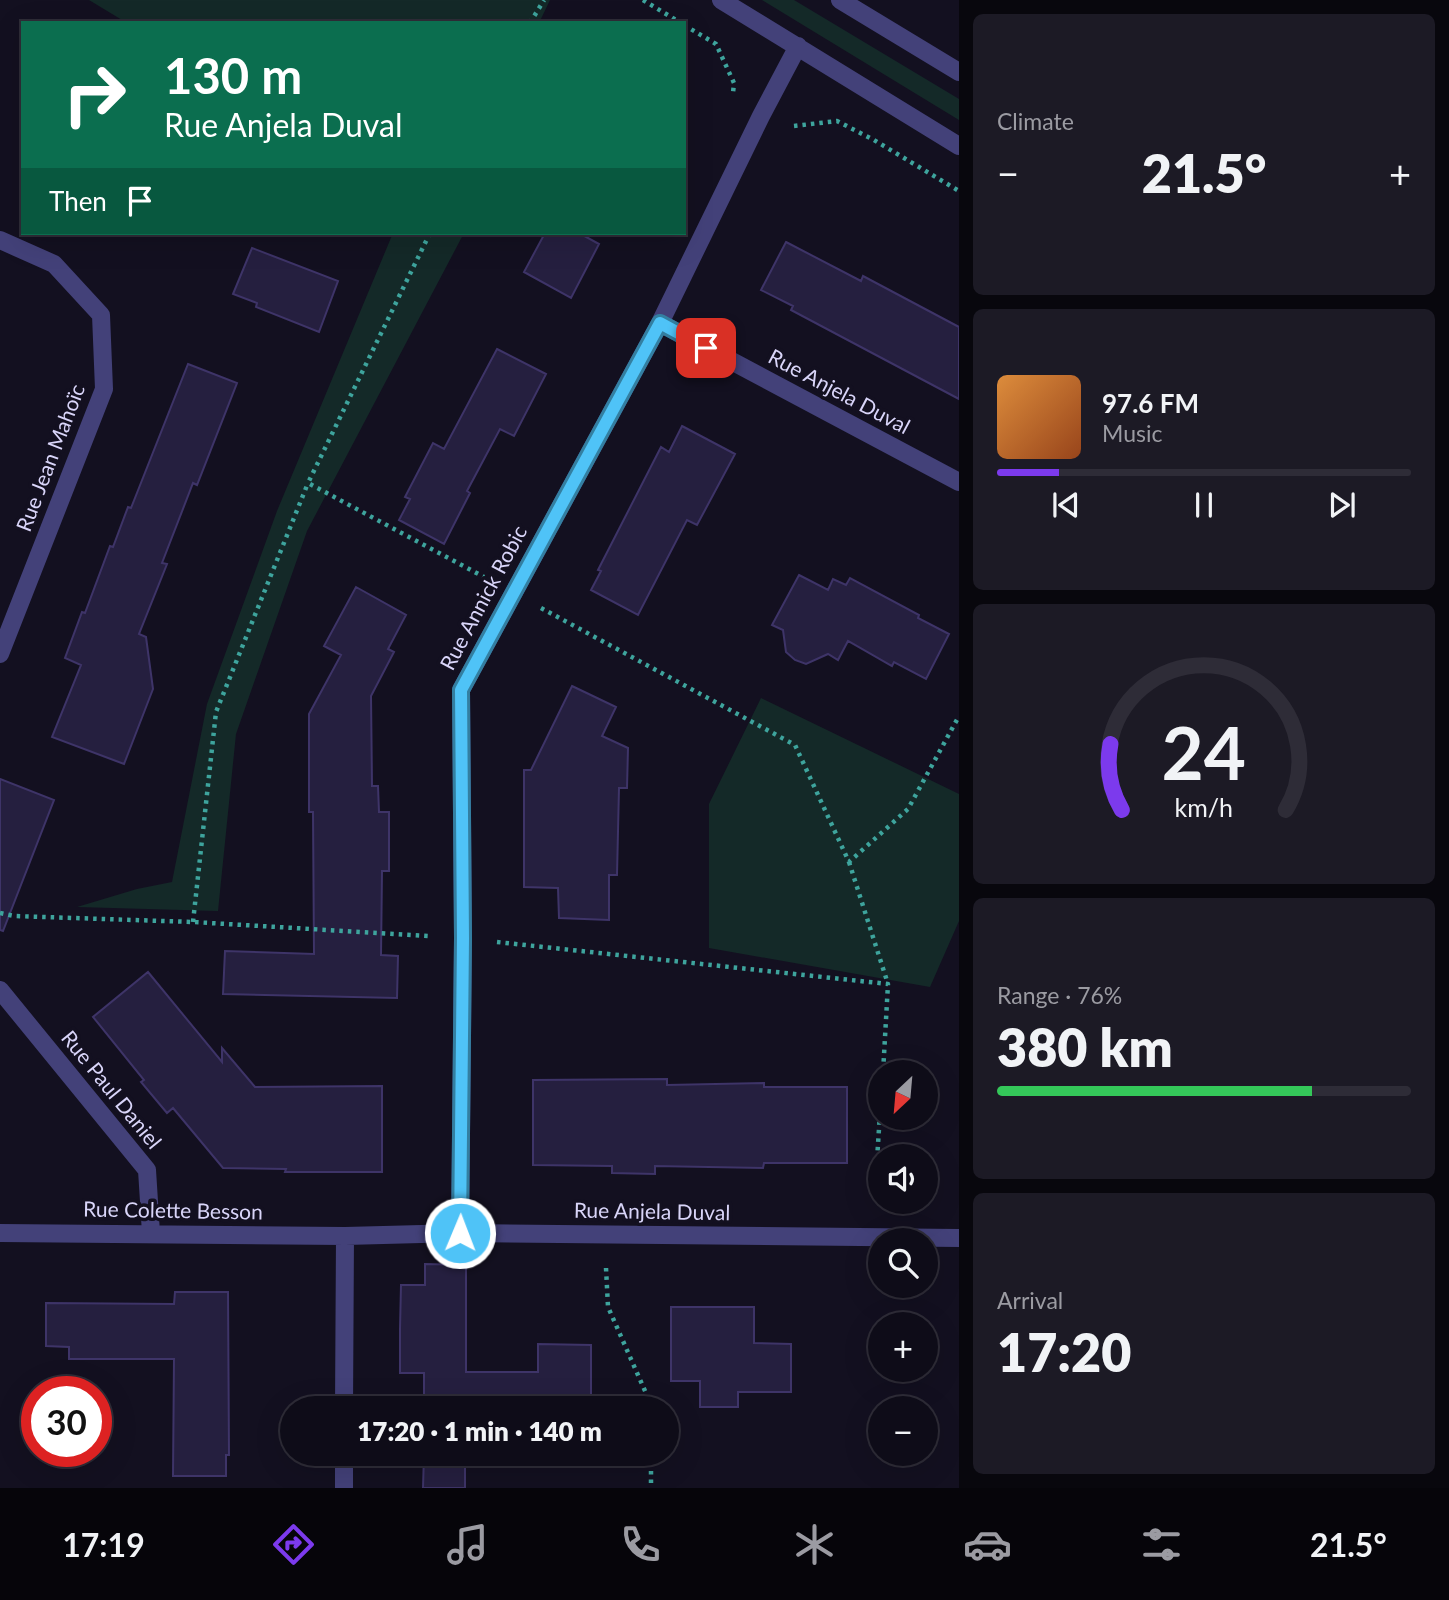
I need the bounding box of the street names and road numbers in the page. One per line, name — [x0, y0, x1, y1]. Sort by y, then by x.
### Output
street label: Rue Anjela Duval — [765, 343, 915, 438]
street label: Rue Jean Mahoïc — [10, 380, 89, 535]
street label: Rue Annick Robic — [434, 521, 531, 674]
street label: Rue Paul Daniel — [57, 1025, 167, 1153]
street label: Rue Colette Besson — [83, 1195, 263, 1224]
street label: Rue Anjela Duval — [574, 1197, 730, 1224]

